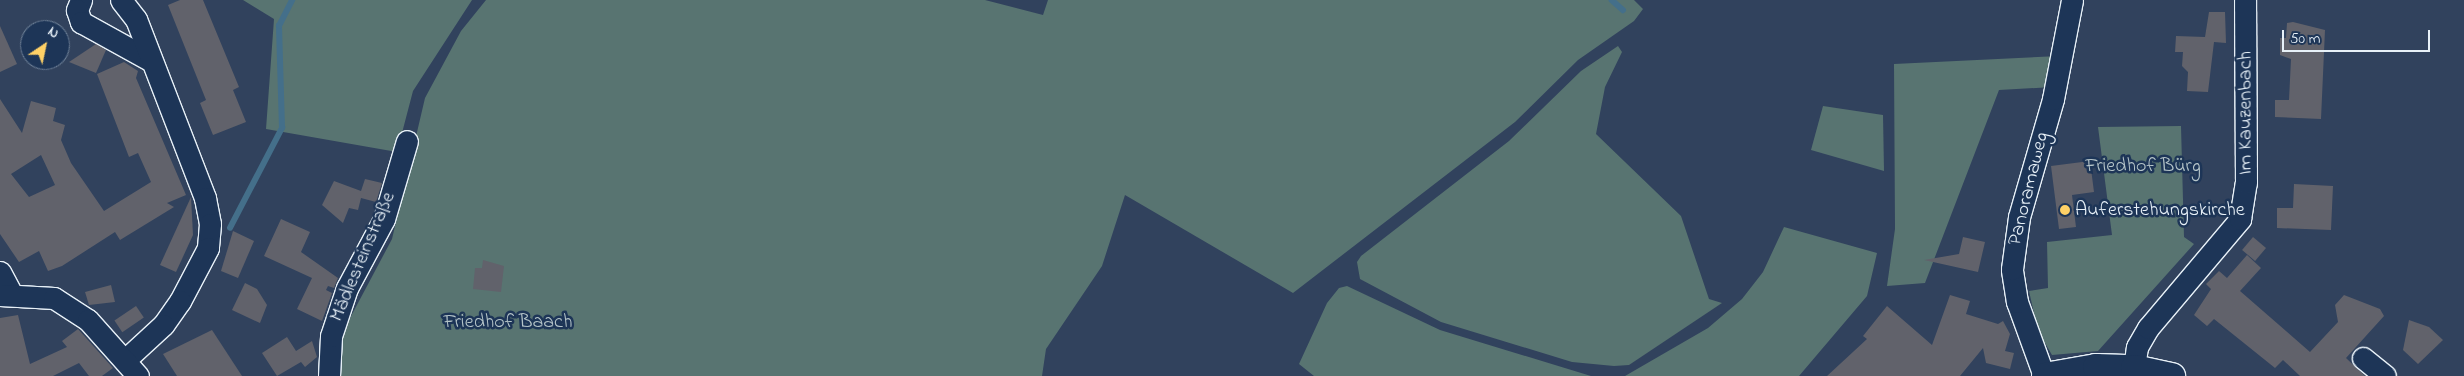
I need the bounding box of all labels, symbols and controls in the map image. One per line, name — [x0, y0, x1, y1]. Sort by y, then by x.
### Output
north arrow — [20, 20, 70, 70]
scale bar — [2284, 20, 2432, 52]
text: N — [43, 22, 63, 44]
text: 50 m — [2290, 28, 2320, 50]
street label: Im Kauzenbach — [2234, 51, 2258, 175]
street label: Panoramaweg — [2003, 130, 2055, 248]
park label: Friedhof Bürg — [2085, 154, 2201, 178]
street label: Mädlesteinstraße — [325, 189, 401, 325]
place label: Auferstehungskirche — [2075, 198, 2245, 222]
marker: Auferstehungskirche — [2059, 204, 2071, 216]
park label: Friedhof Baach — [444, 310, 572, 334]

